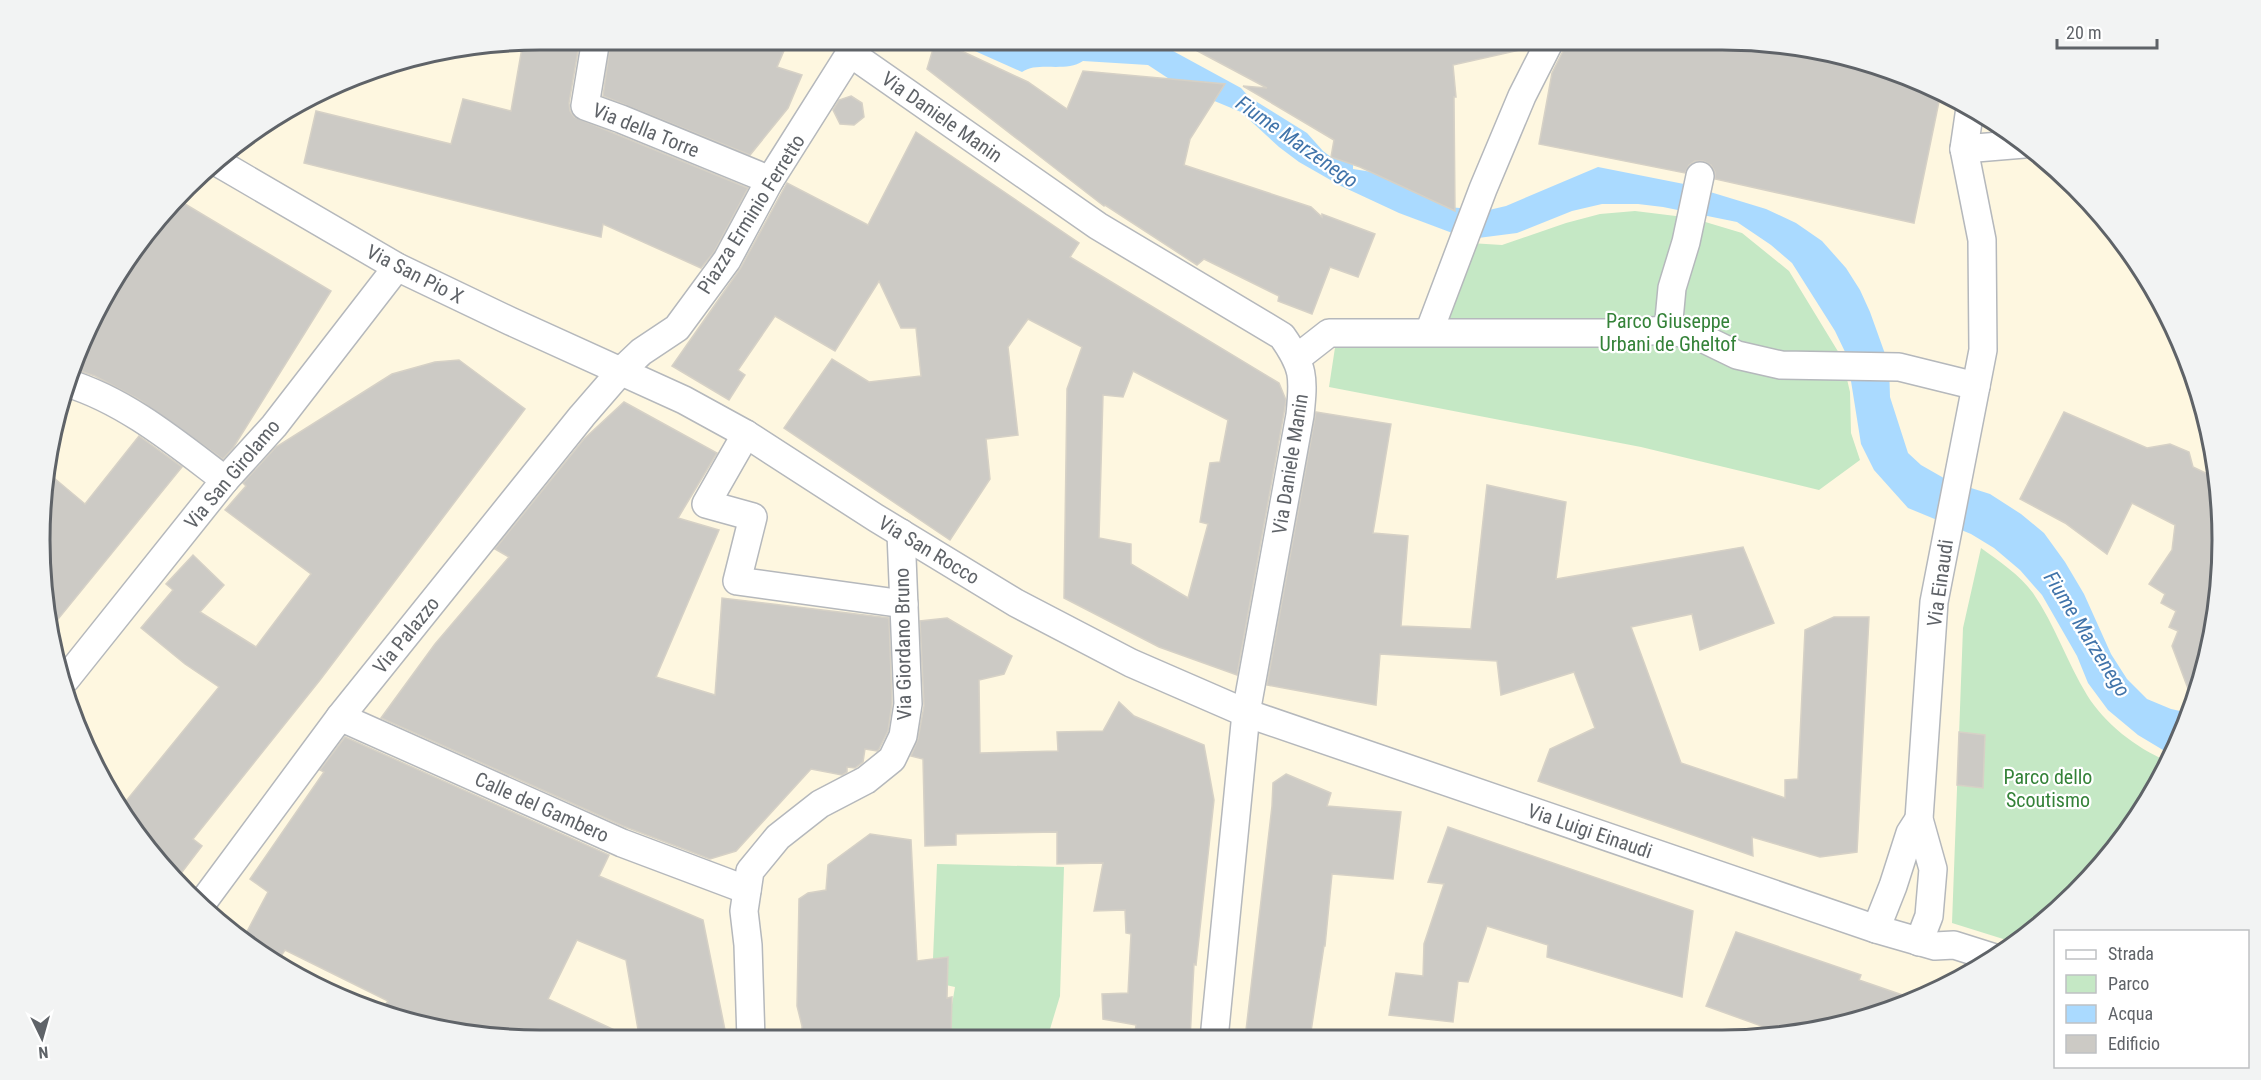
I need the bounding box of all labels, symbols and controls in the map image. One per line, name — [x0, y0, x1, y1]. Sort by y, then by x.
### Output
scale bar — [2057, 12, 2158, 50]
text: 20 m — [2066, 22, 2101, 43]
street label: Via Daniele Manin — [877, 66, 1007, 168]
water label: Fiume Marzenego — [1231, 91, 1363, 193]
street label: Via della Torre — [589, 98, 703, 162]
street label: Piazza Erminio Ferretto — [692, 130, 810, 298]
street label: Via San Pio X — [363, 239, 467, 309]
park label: Parco Giuseppe Urbani de Gheltof — [1599, 309, 1737, 356]
street label: Via Daniele Manin — [1267, 392, 1313, 536]
street label: Via San Girolamo — [179, 414, 285, 534]
street label: Via San Rocco — [874, 511, 984, 589]
street label: Via Einaudi — [1922, 538, 1958, 628]
water label: Fiume Marzenego — [2039, 567, 2135, 701]
street label: Via Giordano Bruno — [890, 568, 916, 720]
street label: Via Palazzo — [368, 592, 444, 678]
park label: Parco dello Scoutismo — [2004, 765, 2092, 812]
street label: Calle del Gambero — [471, 767, 613, 847]
street label: Via Luigi Einaudi — [1524, 798, 1656, 864]
legend — [2054, 930, 2249, 1068]
text: Strada — [2108, 943, 2154, 964]
text: Parco — [2108, 973, 2149, 994]
text: Acqua — [2108, 1003, 2153, 1024]
north arrow — [12, 1008, 72, 1068]
text: Edificio — [2108, 1033, 2160, 1054]
text: N — [38, 1043, 49, 1062]

